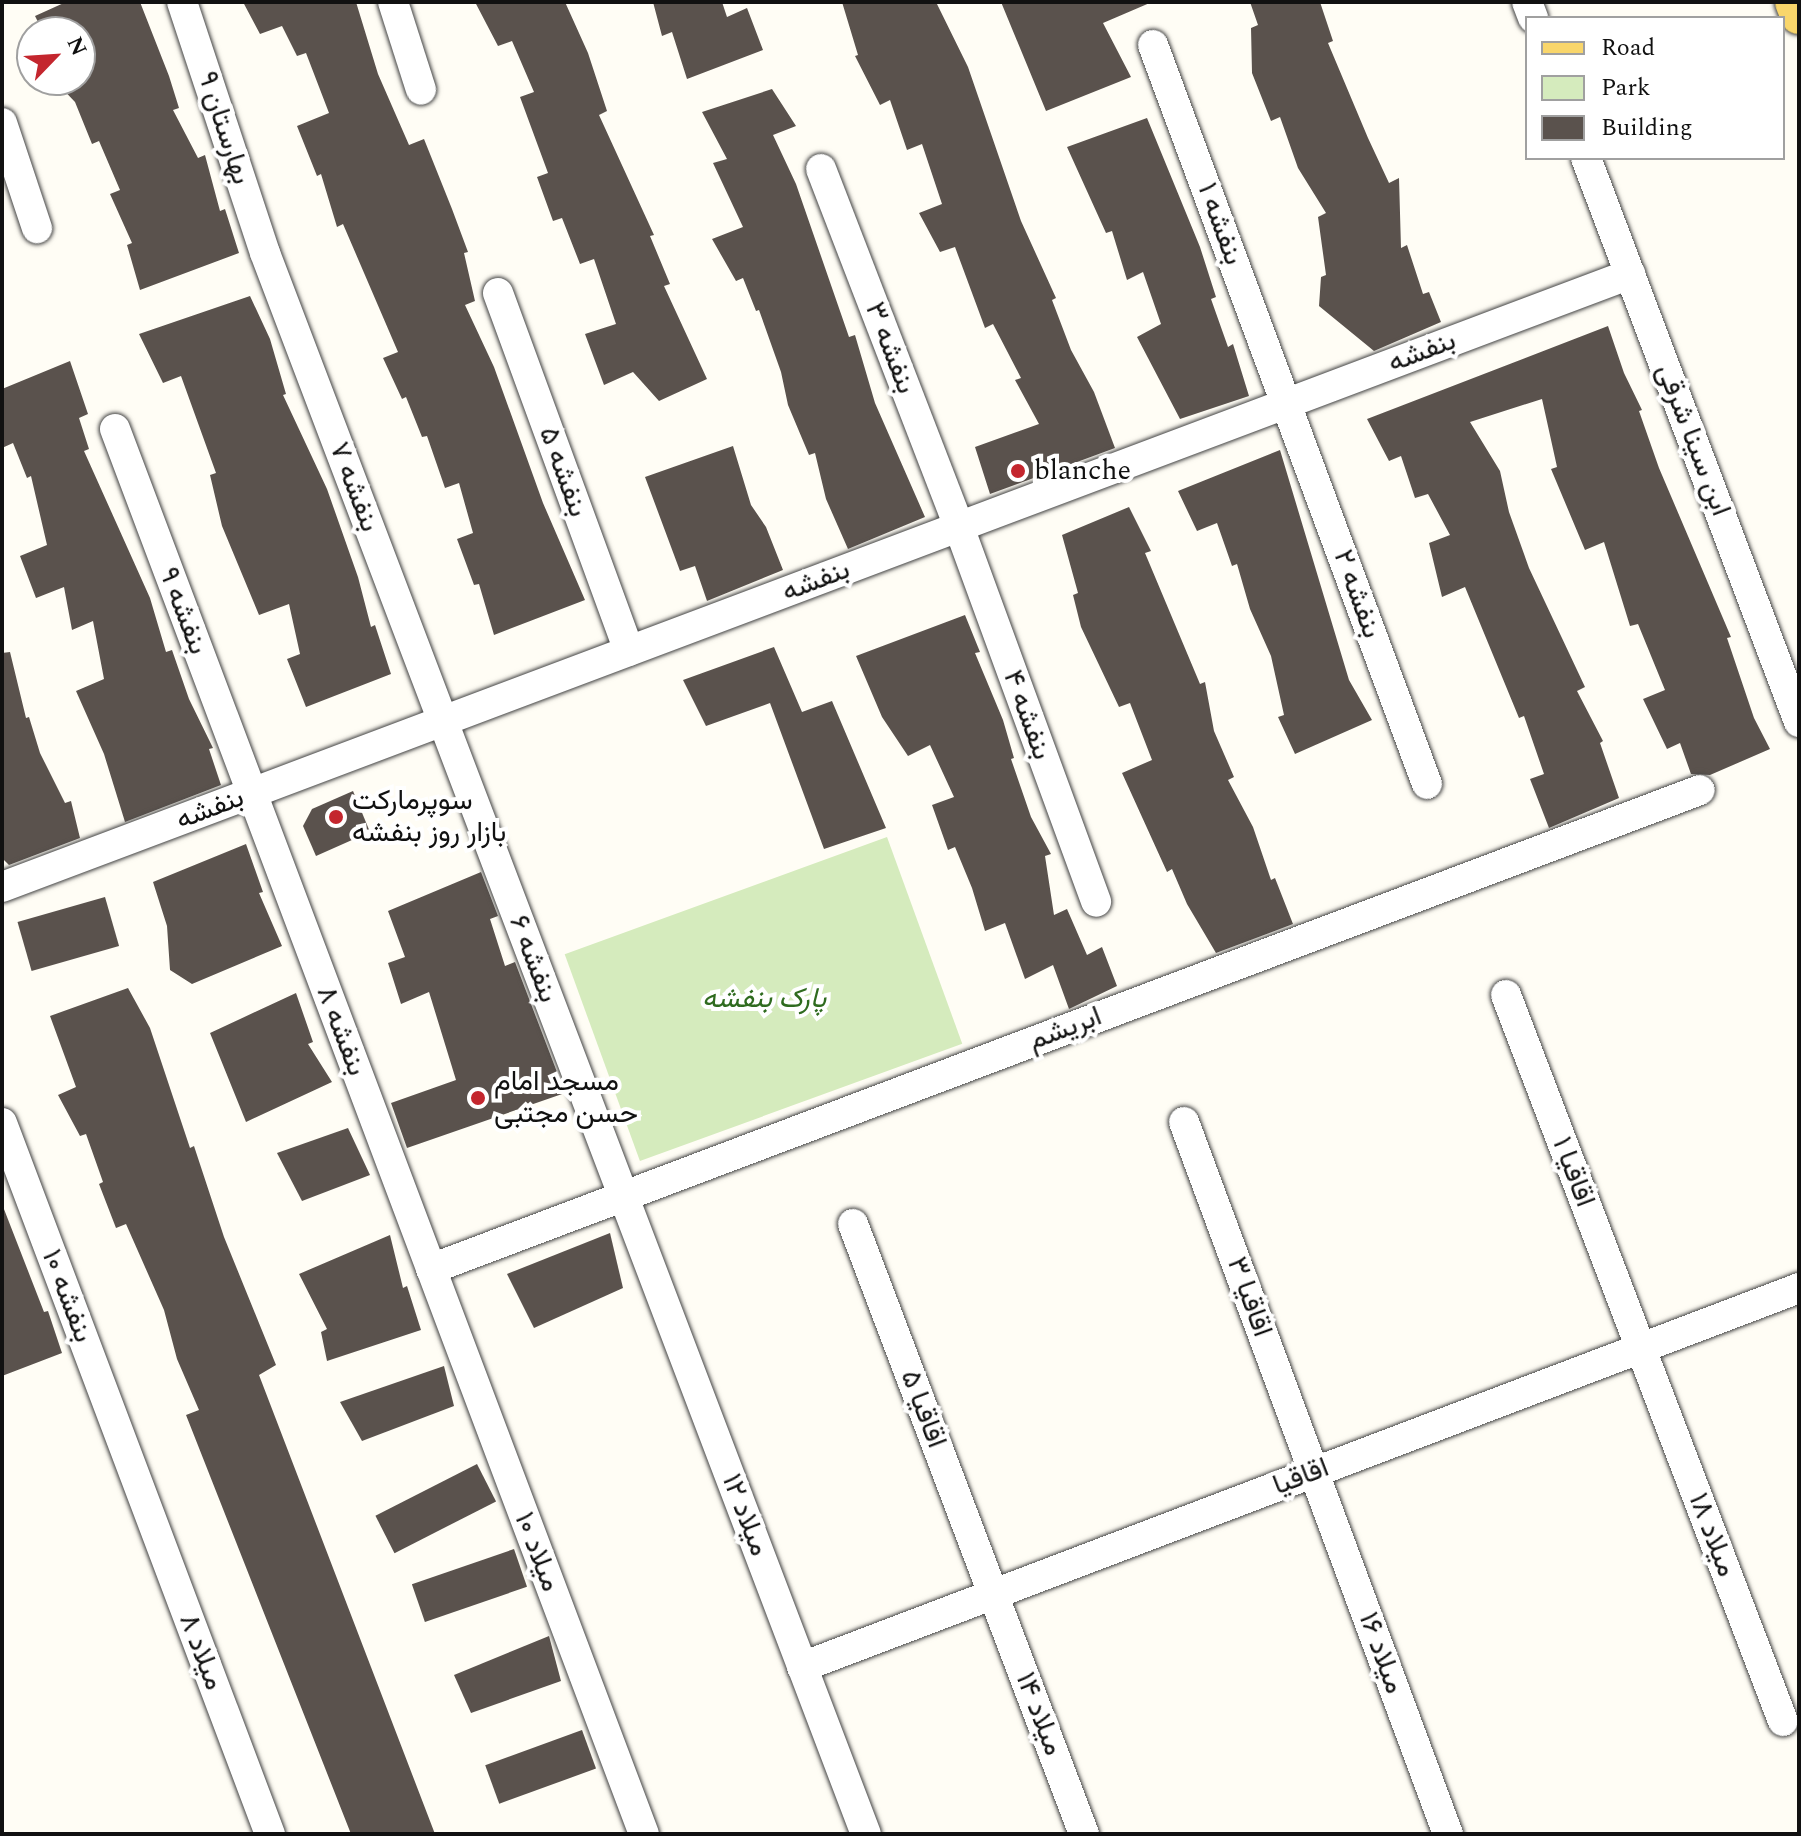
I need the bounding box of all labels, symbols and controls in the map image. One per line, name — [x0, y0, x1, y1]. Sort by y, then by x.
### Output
north arrow — [16, 16, 96, 96]
legend — [1525, 16, 1785, 160]
text: Road — [1601, 30, 1655, 66]
text: N — [58, 31, 95, 62]
street label: بهارستان ۹ — [190, 67, 258, 189]
text: Park — [1601, 70, 1651, 106]
text: Building — [1601, 110, 1693, 146]
street label: بنفشه ۱ — [1190, 178, 1250, 270]
street label: بنفشه ۳ — [857, 298, 923, 398]
street label: بنفشه — [1383, 324, 1461, 380]
street label: ابن سینا شرقی — [1649, 359, 1737, 521]
street label: بنفشه ۵ — [531, 422, 595, 522]
street label: بنفشه ۷ — [322, 437, 386, 537]
place label: blanche — [1034, 454, 1131, 488]
marker: blanche — [1009, 462, 1027, 480]
street label: بنفشه ۲ — [1326, 545, 1388, 643]
street label: بنفشه — [777, 553, 855, 609]
street label: بنفشه ۹ — [151, 563, 215, 659]
street label: بنفشه ۴ — [995, 666, 1059, 764]
street label: بنفشه — [171, 781, 249, 837]
place label: سوپرمارکت بازار روز بنفشه — [352, 784, 506, 850]
marker: سوپرمارکت بازار روز بنفشه — [327, 808, 345, 826]
street label: بنفشه ۶ — [501, 911, 565, 1007]
street label: بنفشه ۸ — [309, 981, 373, 1081]
park label: پارک بنفشه — [702, 982, 826, 1016]
street label: ابریشم — [1024, 1000, 1106, 1058]
place label: مسجد امام حسن مجتبی — [494, 1065, 638, 1131]
marker: مسجد امام حسن مجتبی — [469, 1089, 487, 1107]
street label: اقاقیا ۱ — [1544, 1132, 1602, 1212]
street label: بنفشه ۱۰ — [34, 1245, 100, 1347]
street label: اقاقیا ۳ — [1219, 1253, 1279, 1341]
street label: اقاقیا ۵ — [893, 1365, 953, 1453]
street label: اقاقیا — [1268, 1451, 1334, 1503]
street label: میلاد ۱۲ — [714, 1469, 776, 1561]
street label: میلاد ۱۸ — [1681, 1488, 1743, 1582]
street label: میلاد ۱۰ — [507, 1508, 567, 1596]
street label: میلاد ۱۶ — [1351, 1608, 1411, 1698]
street label: میلاد ۸ — [171, 1609, 231, 1695]
street label: میلاد ۱۴ — [1008, 1668, 1070, 1760]

